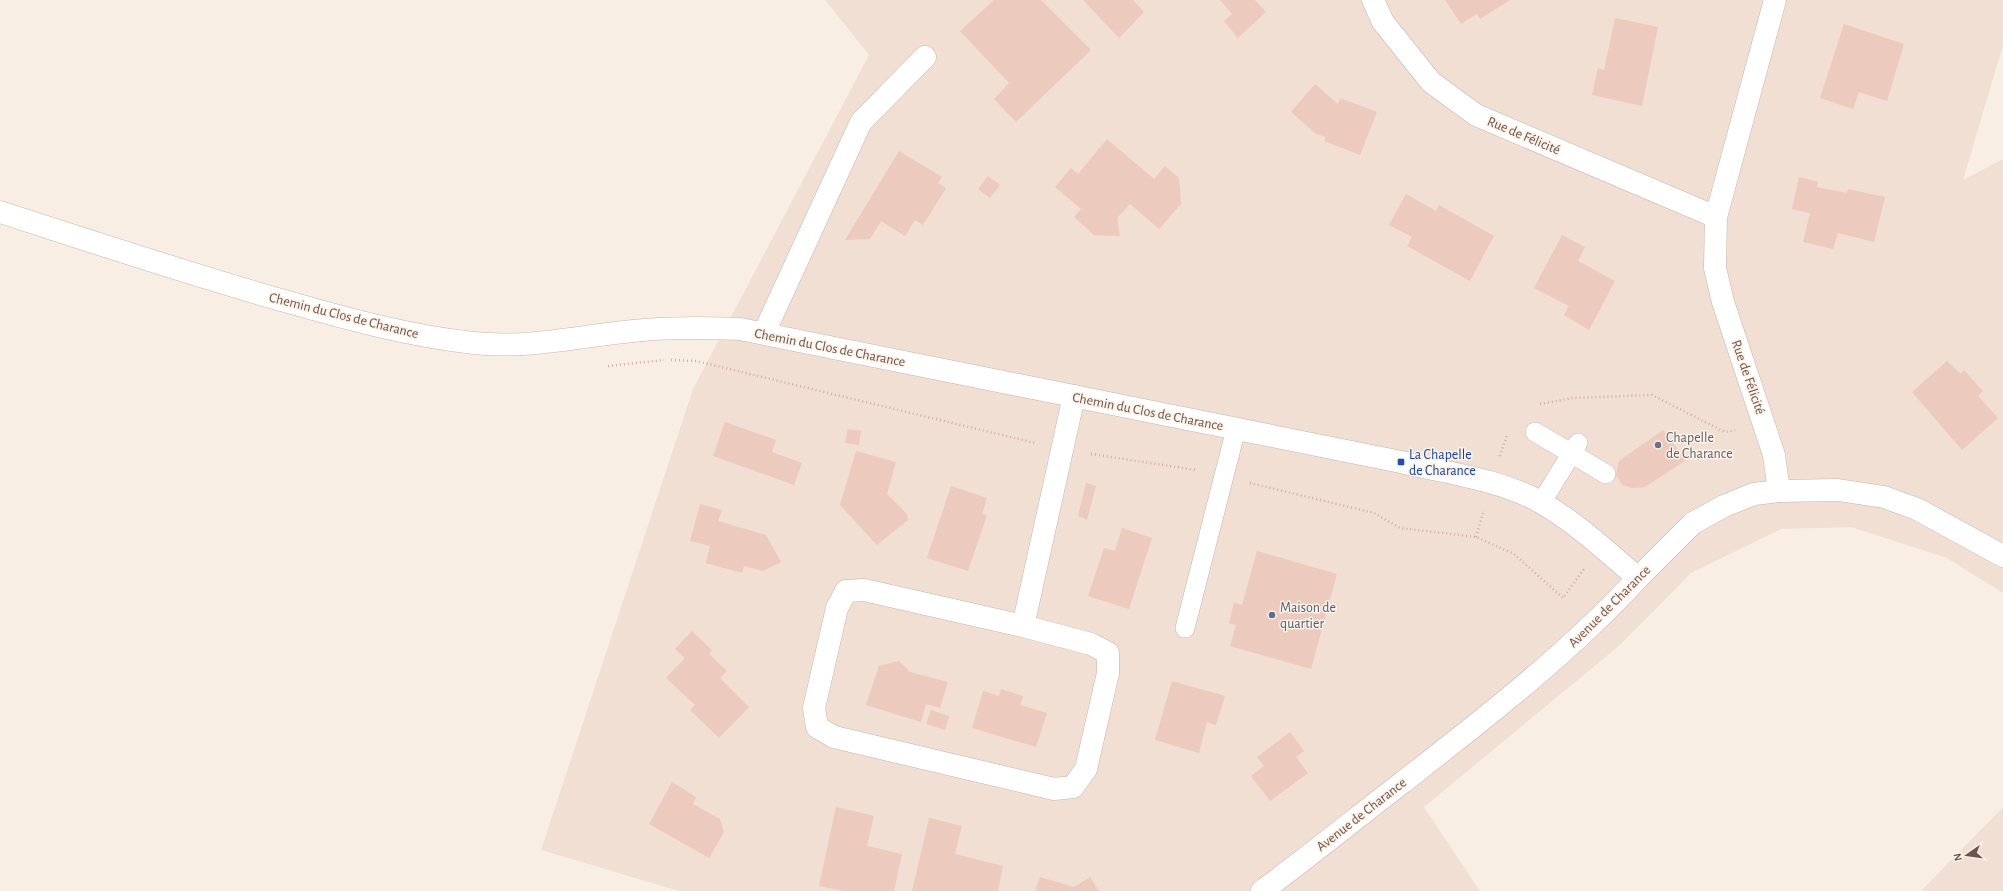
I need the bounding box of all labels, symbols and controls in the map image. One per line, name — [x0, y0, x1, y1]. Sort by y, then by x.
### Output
street label: Rue de Félicité — [1485, 114, 1562, 158]
street label: Chemin du Clos de Charance — [268, 291, 420, 341]
street label: Chemin du Clos de Charance — [753, 326, 907, 370]
street label: Rue de Félicité — [1729, 338, 1767, 416]
street label: Chemin du Clos de Charance — [1071, 390, 1225, 434]
place label: Chapelle de Charance — [1666, 431, 1733, 461]
marker: Chapelle de Charance — [1653, 440, 1663, 450]
place label: La Chapelle de Charance — [1409, 448, 1476, 478]
marker: La Chapelle de Charance — [1396, 457, 1406, 467]
street label: Avenue de Charance — [1566, 563, 1653, 650]
place label: Maison de quartier — [1280, 601, 1336, 631]
marker: Maison de quartier — [1267, 610, 1277, 620]
street label: Avenue de Charance — [1314, 775, 1409, 854]
north arrow — [1947, 835, 1987, 875]
text: N — [1952, 852, 1964, 862]

